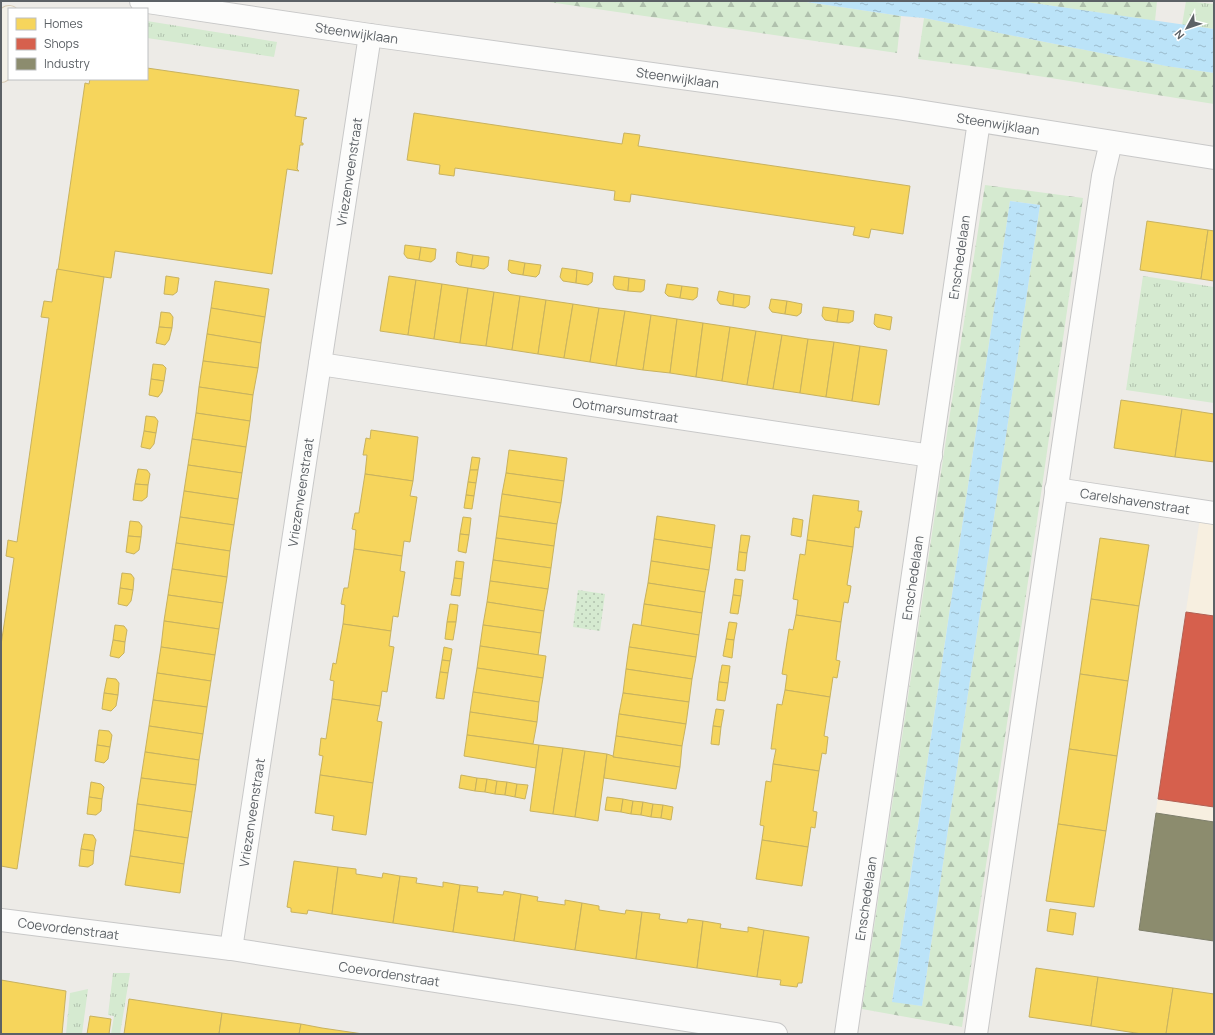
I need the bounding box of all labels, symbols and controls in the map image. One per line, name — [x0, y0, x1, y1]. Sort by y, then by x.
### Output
legend — [8, 8, 148, 80]
north arrow — [1167, 8, 1207, 48]
text: Homes — [44, 15, 83, 32]
street label: Steenwijklaan — [314, 18, 399, 48]
text: N — [1171, 27, 1187, 43]
text: Shops — [44, 35, 79, 52]
text: Industry — [44, 55, 90, 72]
street label: Steenwijklaan — [635, 63, 720, 92]
street label: Steenwijklaan — [955, 108, 1041, 139]
street label: Vriezenveenstraat — [332, 116, 366, 228]
street label: Enschedelaan — [944, 214, 974, 301]
street label: Ootmarsumstraat — [571, 393, 680, 427]
street label: Vriezenveenstraat — [283, 437, 318, 548]
street label: Carelshavenstraat — [1079, 484, 1191, 518]
street label: Enschedelaan — [897, 534, 927, 621]
street label: Vriezenveenstraat — [235, 757, 269, 868]
street label: Enschedelaan — [851, 855, 881, 942]
street label: Coevordenstraat — [17, 913, 120, 944]
street label: Coevordenstraat — [337, 957, 441, 990]

